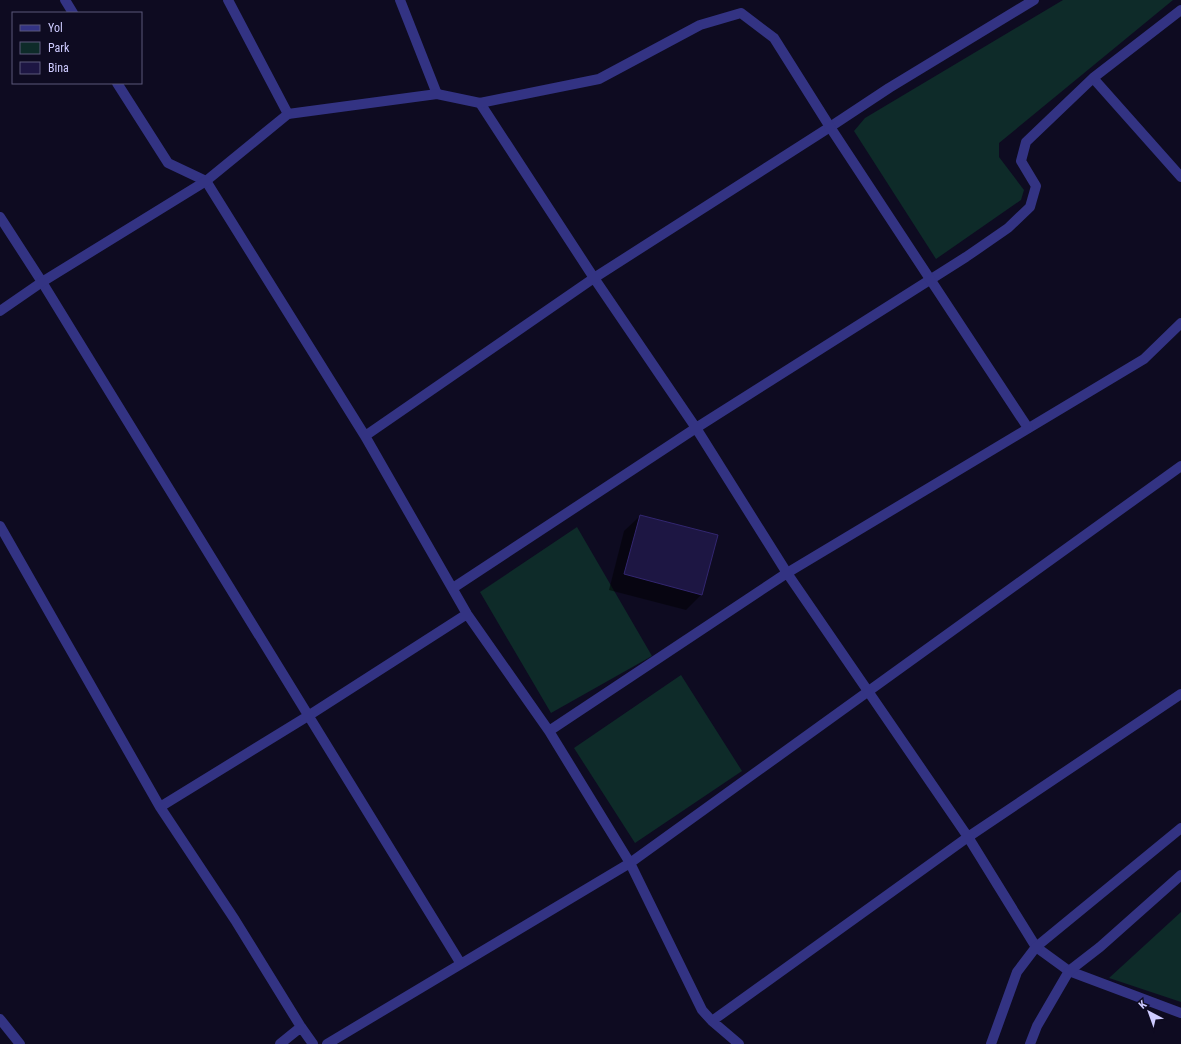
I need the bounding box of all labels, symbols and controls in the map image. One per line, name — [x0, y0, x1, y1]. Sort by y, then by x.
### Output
legend — [12, 12, 142, 84]
text: Yol — [48, 21, 63, 35]
text: Park — [48, 41, 70, 55]
text: Bina — [48, 61, 69, 75]
north arrow — [1129, 992, 1169, 1032]
text: K — [1136, 997, 1150, 1012]

